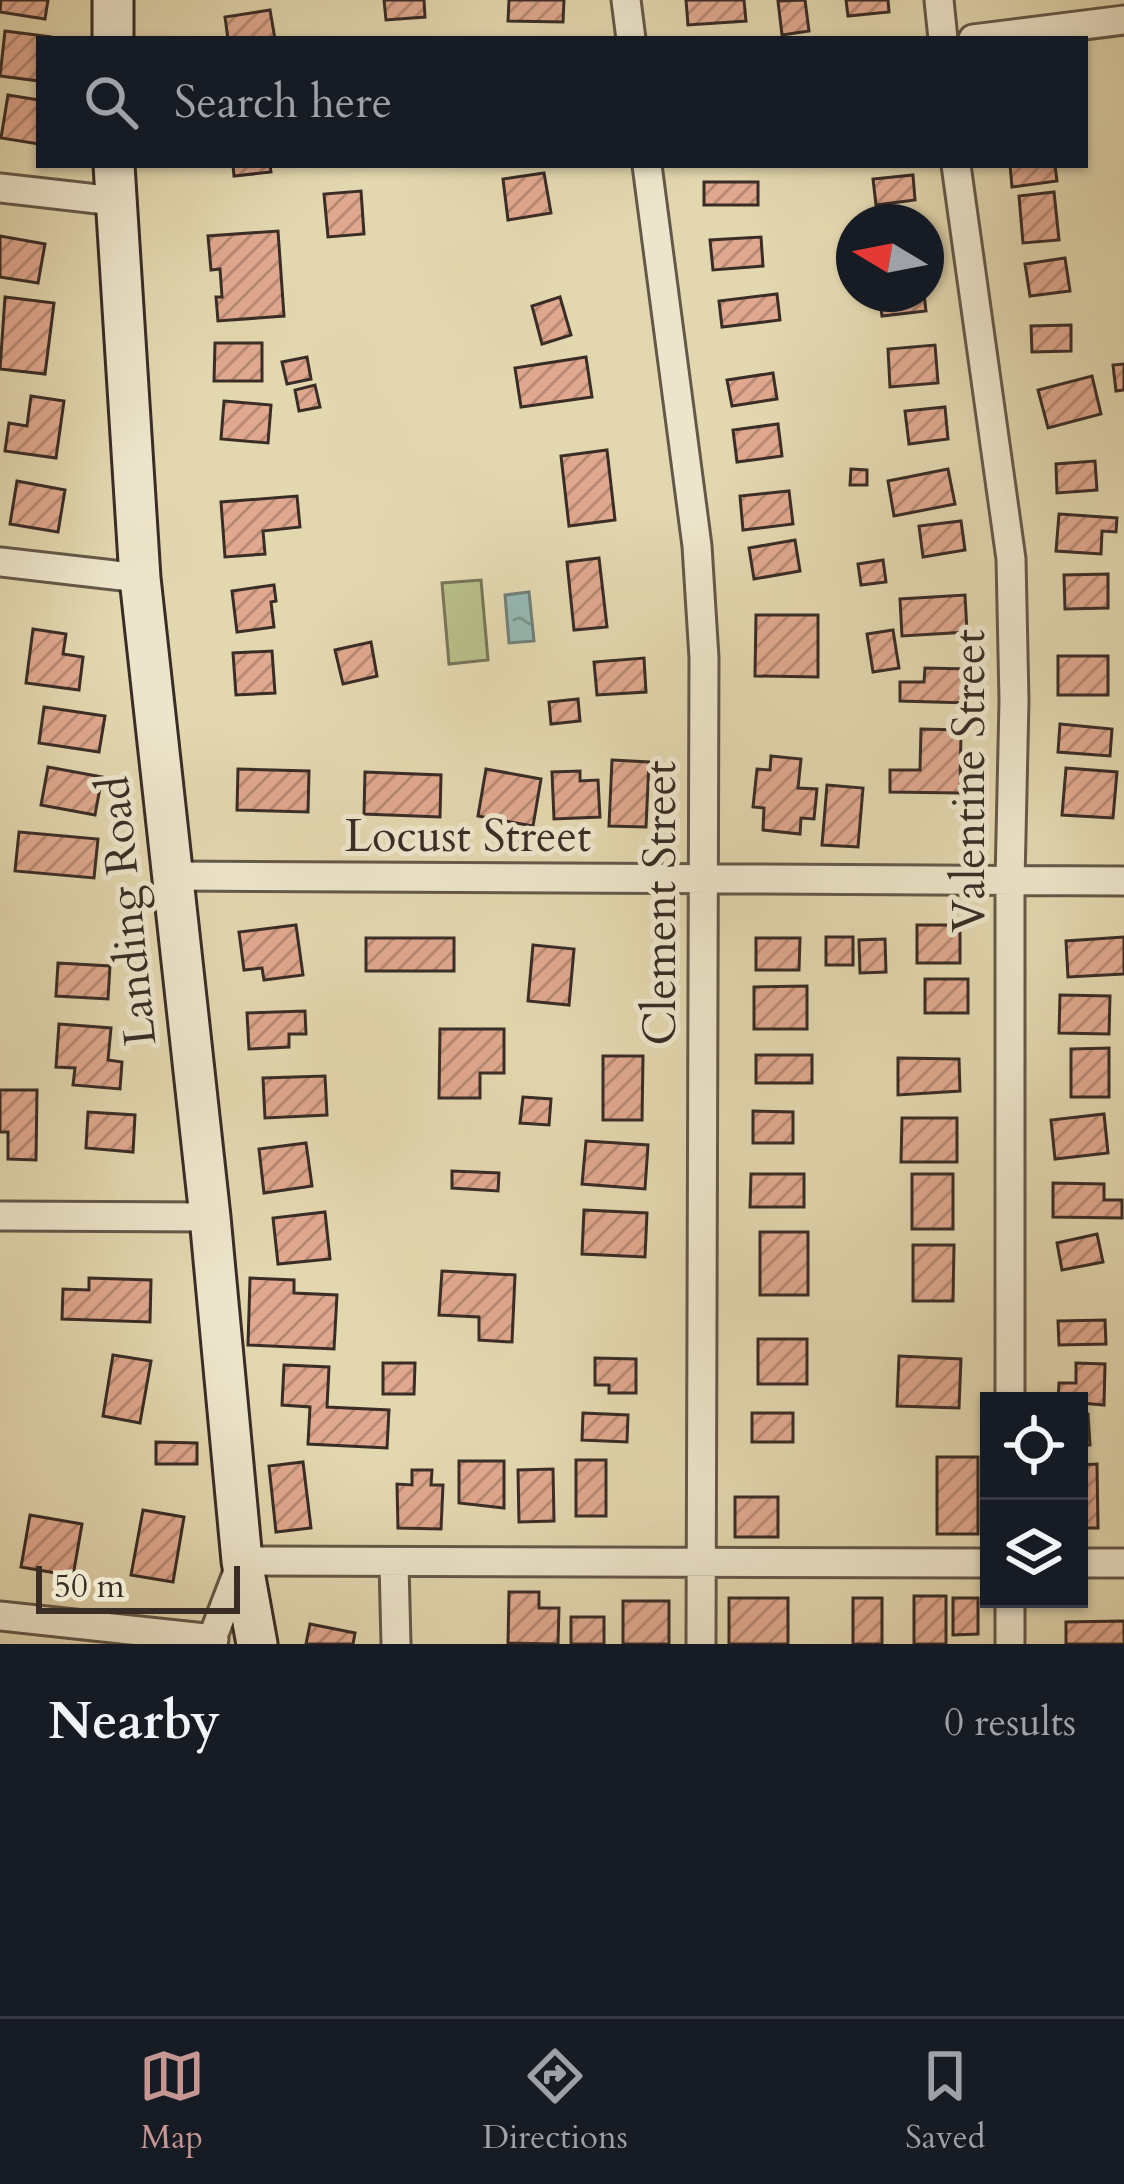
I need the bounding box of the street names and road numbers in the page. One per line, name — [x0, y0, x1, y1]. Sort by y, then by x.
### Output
street label: Valentine Street — [939, 629, 1000, 933]
street label: Clement Street — [630, 761, 691, 1045]
street label: Landing Road — [83, 773, 171, 1049]
street label: Locust Street — [345, 806, 591, 867]

